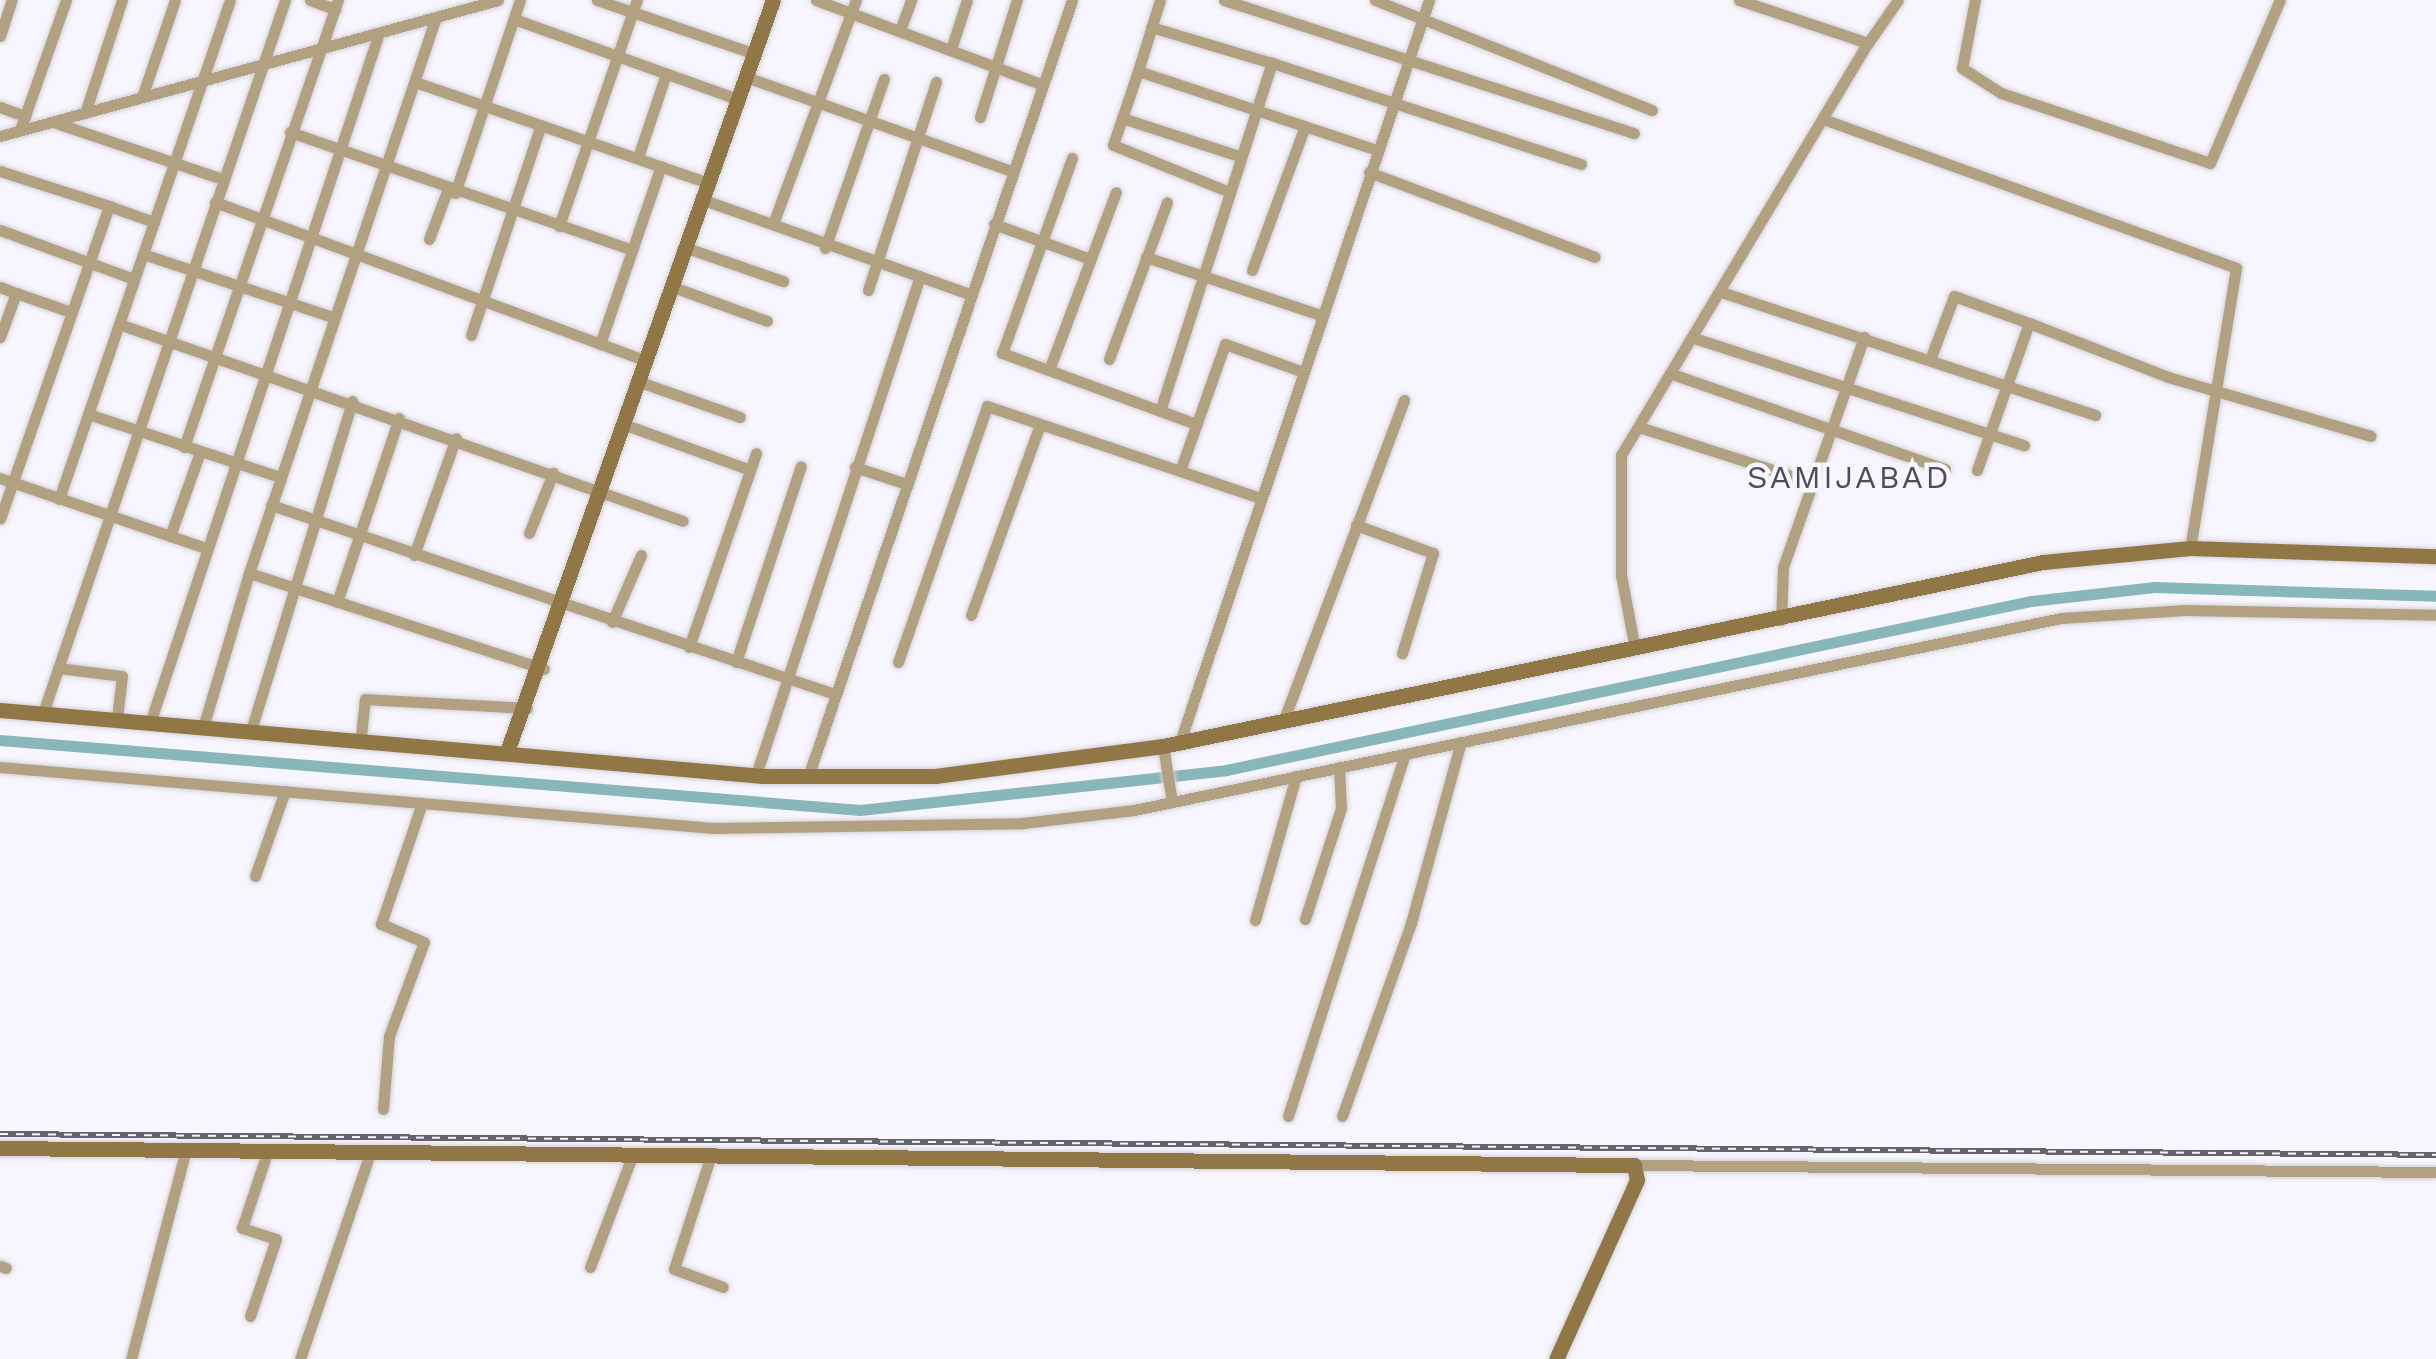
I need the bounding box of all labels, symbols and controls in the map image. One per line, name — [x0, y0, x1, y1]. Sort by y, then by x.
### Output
district label: SAMIJABAD — [1747, 458, 1951, 496]

